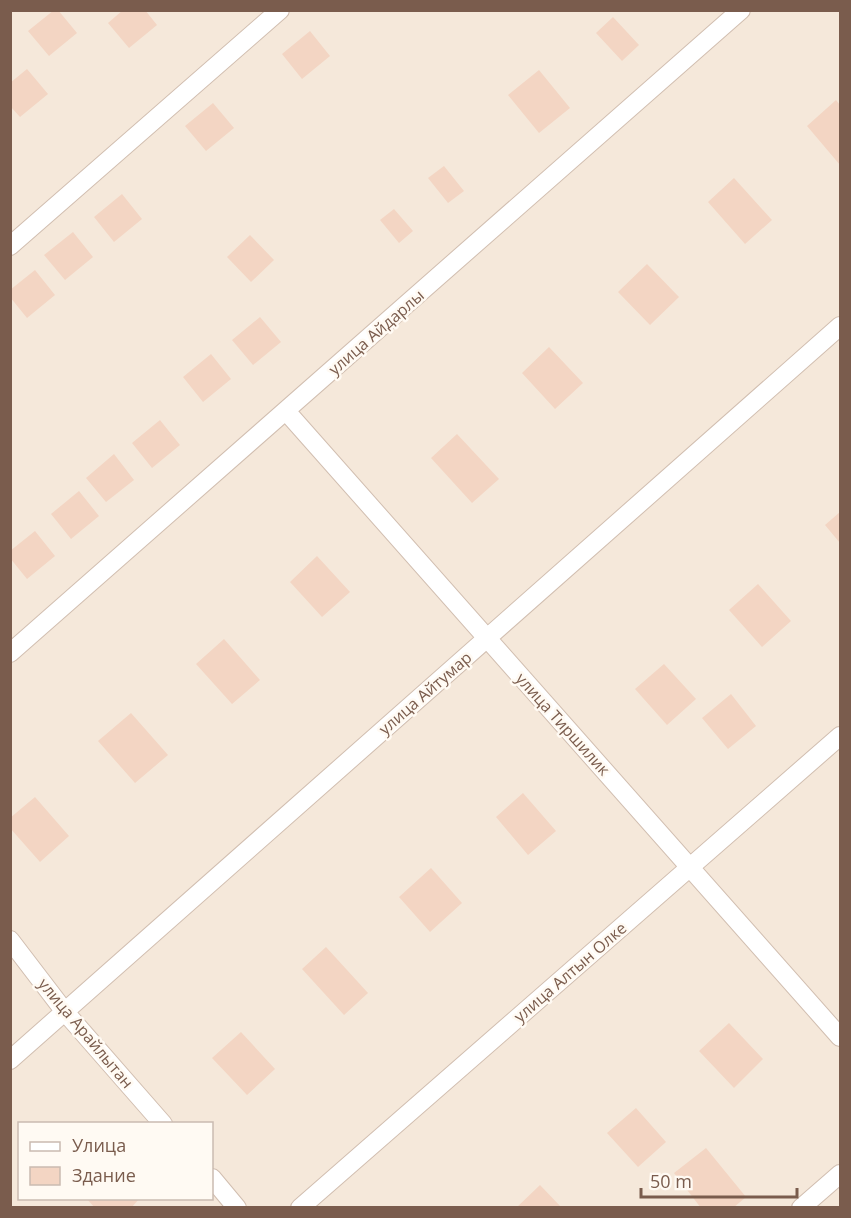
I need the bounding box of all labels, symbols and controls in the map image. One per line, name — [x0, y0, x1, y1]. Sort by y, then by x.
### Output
street label: улица Айдарлы — [323, 284, 429, 380]
street label: улица Айтумар — [374, 646, 476, 740]
street label: улица Тиршилик — [511, 668, 616, 781]
street label: улица Алтын Олке — [509, 917, 631, 1027]
street label: улица Арайлытан — [33, 973, 139, 1093]
legend — [18, 1122, 213, 1200]
text: Улица — [72, 1133, 126, 1157]
scale bar — [641, 1161, 797, 1199]
text: Здание — [72, 1163, 136, 1187]
text: 50 m — [650, 1169, 692, 1193]

